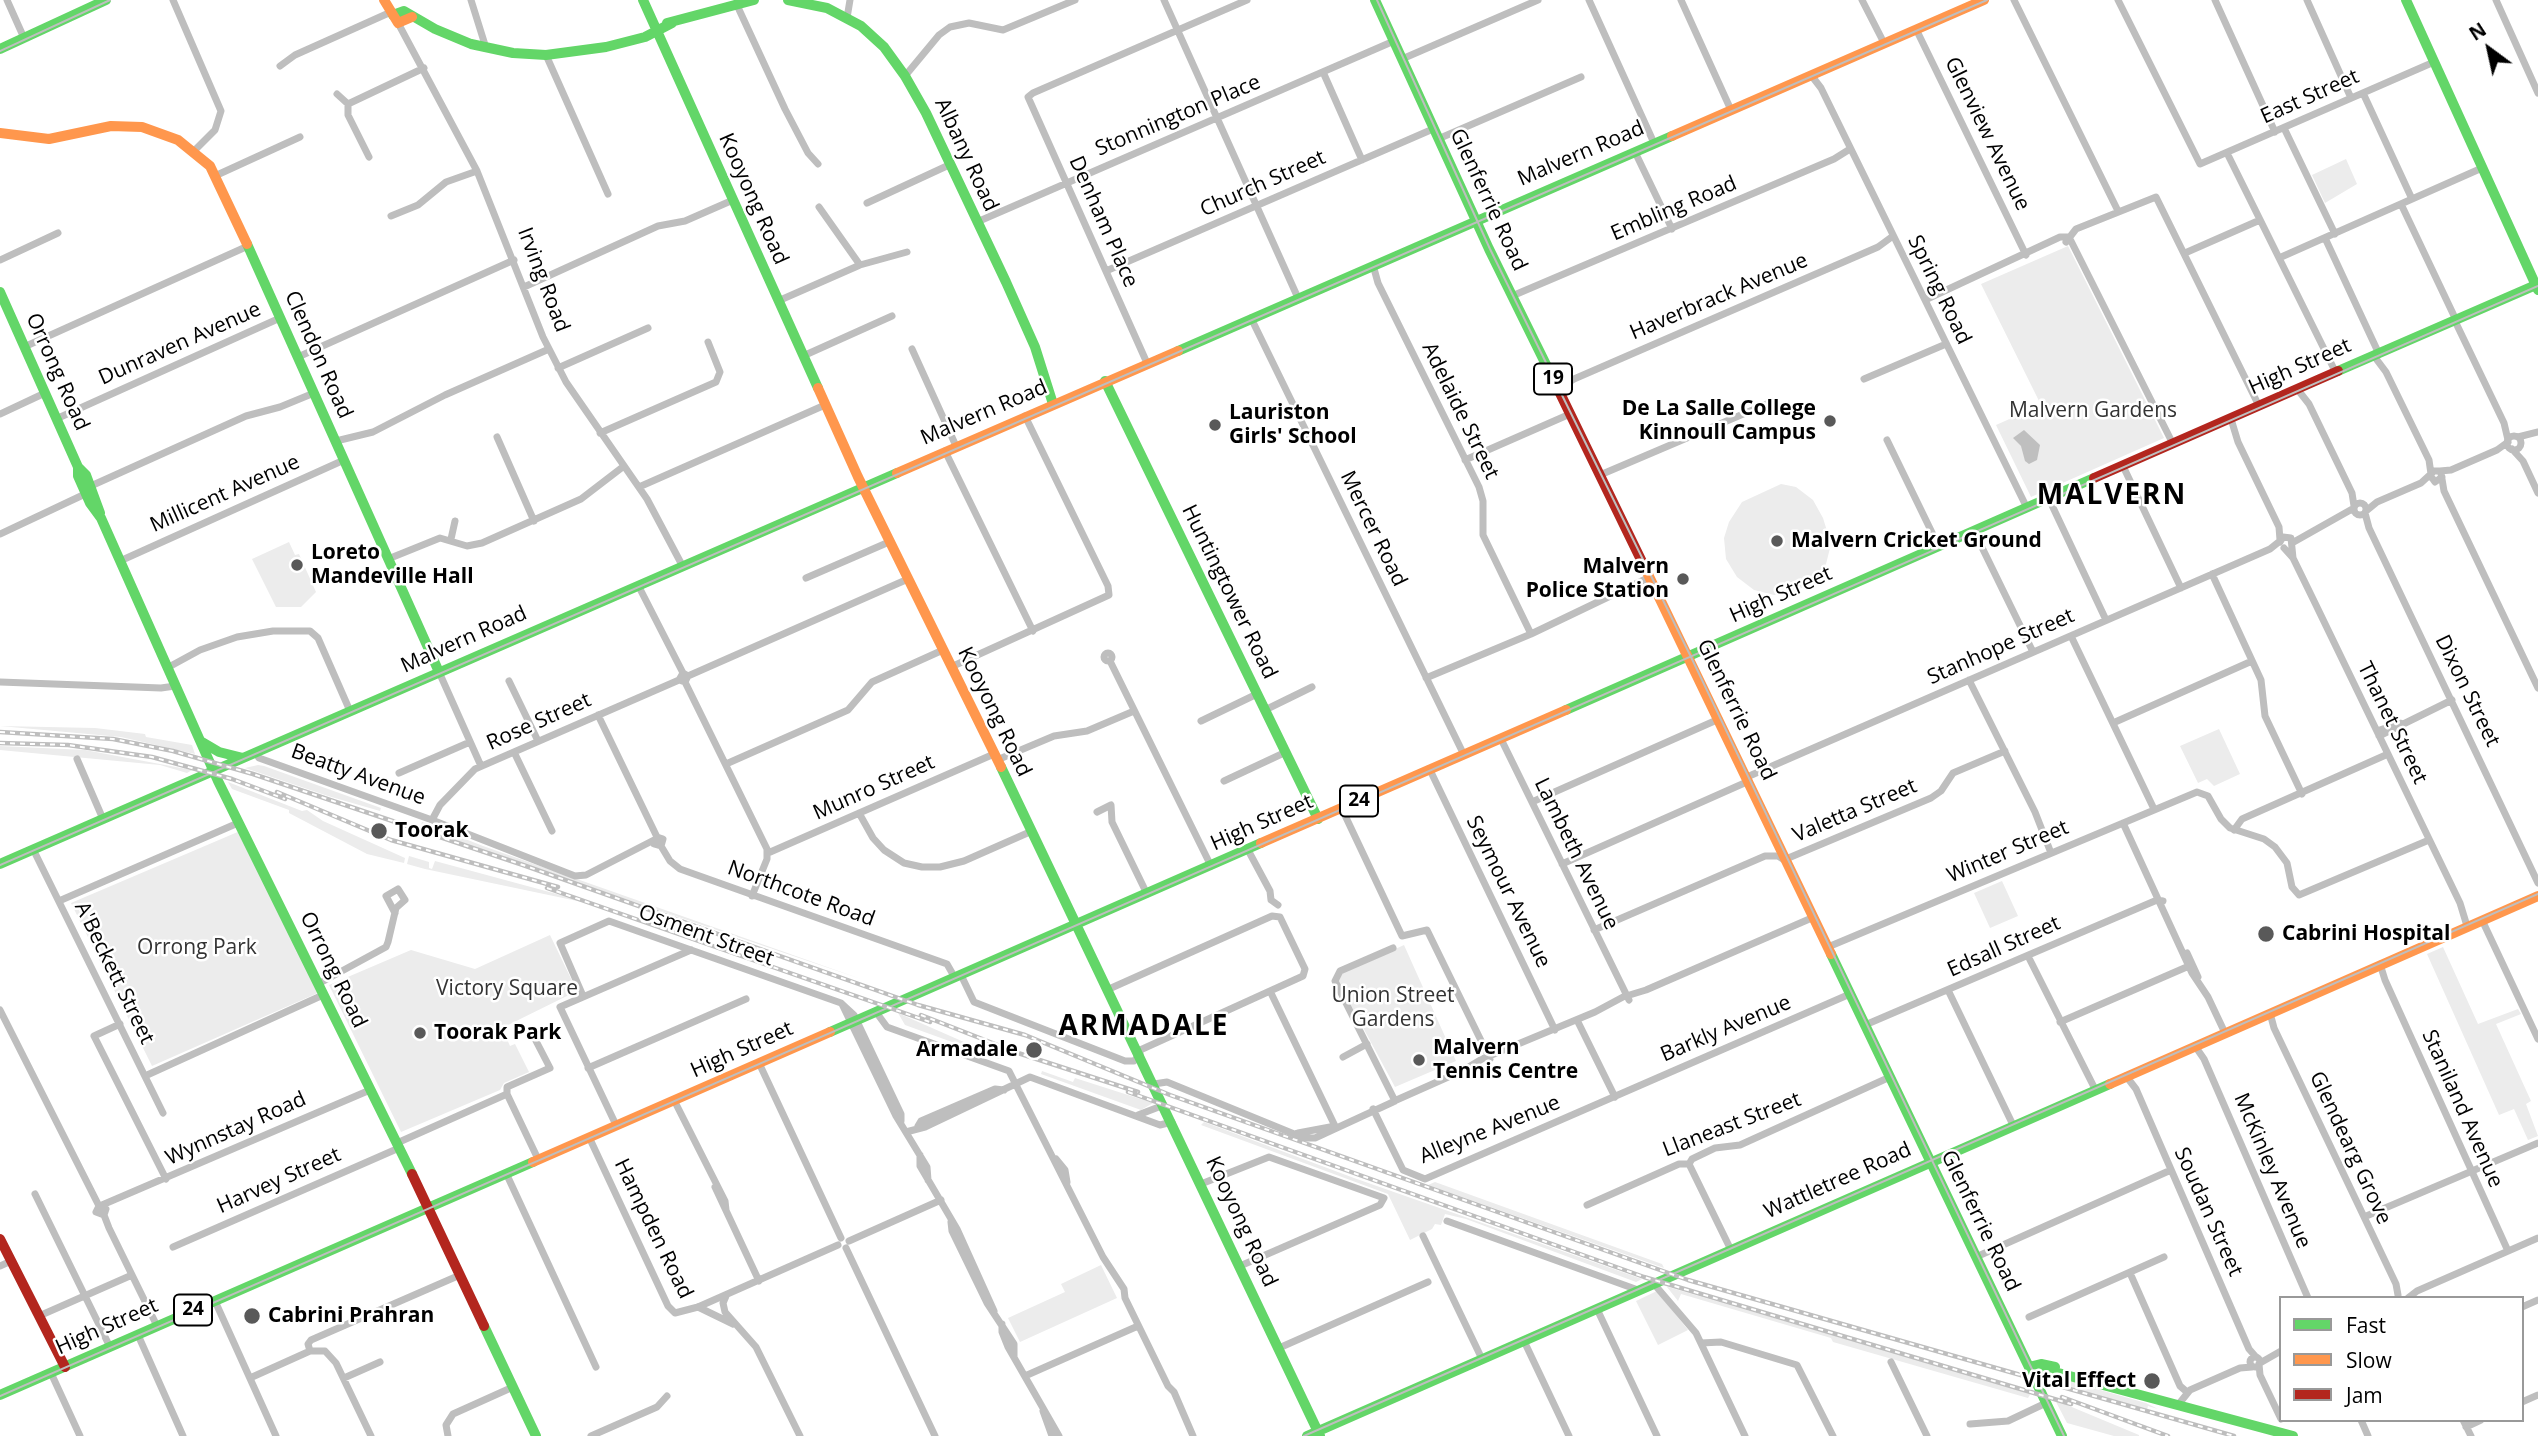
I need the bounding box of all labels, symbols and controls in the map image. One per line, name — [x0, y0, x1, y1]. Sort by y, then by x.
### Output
north arrow — [2454, 14, 2524, 84]
text: N — [2464, 16, 2491, 47]
street label: Glenview Avenue — [1939, 53, 2035, 215]
street label: East Street — [2257, 64, 2363, 130]
street label: Stonnington Place — [1092, 70, 1264, 162]
street label: Albany Road — [929, 94, 1003, 216]
street label: Malvern Road — [1514, 116, 1648, 192]
street label: Glenferrie Road — [1444, 125, 1532, 275]
street label: Kooyong Road — [713, 129, 793, 269]
street label: Church Street — [1196, 145, 1330, 223]
street label: Denham Place — [1063, 153, 1143, 291]
street label: Embling Road — [1607, 171, 1741, 247]
street label: Irving Road — [512, 224, 574, 336]
street label: Spring Road — [1902, 231, 1976, 349]
street label: Haverbrack Avenue — [1626, 248, 1812, 346]
street label: Clendon Road — [279, 287, 357, 423]
street label: Dunraven Avenue — [95, 297, 265, 391]
street label: Orrong Road — [20, 309, 94, 435]
street label: High Street — [2245, 333, 2355, 401]
street label: Adelaide Street — [1416, 339, 1504, 483]
road number: 19 — [1534, 364, 1572, 394]
street label: Malvern Road — [917, 375, 1051, 451]
place label: De La Salle College Kinnoull Campus — [1622, 396, 1816, 446]
park label: Malvern Gardens — [2009, 398, 2177, 424]
place label: Lauriston Girls' School — [1229, 400, 1357, 450]
marker: De La Salle College Kinnoull Campus — [1822, 413, 1838, 429]
marker: Lauriston Girls' School — [1207, 417, 1223, 433]
street label: Millicent Avenue — [146, 450, 304, 538]
street label: Mercer Road — [1334, 467, 1412, 591]
district label: MALVERN — [2038, 479, 2186, 513]
street label: Huntingtower Road — [1176, 501, 1282, 683]
place label: Malvern Cricket Ground — [1791, 528, 2042, 554]
marker: Malvern Cricket Ground — [1769, 533, 1785, 549]
place label: Loreto Mandeville Hall — [311, 540, 474, 590]
place label: Malvern Police Station — [1526, 554, 1669, 604]
marker: Loreto Mandeville Hall — [289, 557, 305, 573]
street label: High Street — [1726, 561, 1836, 629]
marker: Malvern Police Station — [1675, 571, 1691, 587]
street label: Malvern Road — [397, 601, 531, 679]
street label: Stanhope Street — [1924, 603, 2078, 691]
street label: Dixon Street — [2429, 631, 2505, 751]
street label: Glenferrie Road — [1691, 635, 1781, 785]
street label: Kooyong Road — [952, 643, 1036, 781]
street label: Thanet Street — [2352, 658, 2432, 788]
street label: Rose Street — [483, 688, 595, 756]
street label: Beatty Avenue — [287, 739, 429, 811]
street label: Munro Street — [810, 750, 938, 826]
street label: Lambeth Avenue — [1528, 774, 1624, 934]
street label: Valetta Street — [1789, 774, 1921, 848]
road number: 24 — [1340, 786, 1378, 816]
street label: High Street — [1207, 789, 1317, 857]
street label: Seymour Avenue — [1460, 812, 1556, 972]
street label: Winter Street — [1943, 815, 2073, 889]
place label: Toorak — [395, 818, 468, 844]
marker: Toorak — [369, 821, 389, 841]
street label: Northcote Road — [724, 856, 878, 932]
street label: A'Beckett Street — [69, 898, 159, 1048]
street label: Osment Street — [635, 900, 777, 972]
street label: Orrong Road — [294, 908, 372, 1032]
street label: Edsall Street — [1944, 911, 2064, 983]
place label: Cabrini Hospital — [2282, 921, 2450, 947]
marker: Cabrini Hospital — [2256, 924, 2276, 944]
park label: Orrong Park — [137, 935, 257, 961]
park label: Victory Square — [436, 976, 578, 1002]
park label: Union Street Gardens — [1331, 983, 1455, 1033]
street label: Barkly Avenue — [1657, 990, 1795, 1068]
district label: ARMADALE — [1059, 1010, 1229, 1044]
street label: High Street — [687, 1016, 797, 1084]
place label: Toorak Park — [434, 1020, 561, 1046]
marker: Toorak Park — [412, 1025, 428, 1041]
street label: Staniland Avenue — [2416, 1026, 2508, 1192]
place label: Malvern Tennis Centre — [1433, 1035, 1578, 1085]
place label: Armadale — [916, 1037, 1018, 1063]
marker: Armadale — [1024, 1040, 1044, 1060]
marker: Malvern Tennis Centre — [1411, 1052, 1427, 1068]
street label: Glendearg Grove — [2304, 1068, 2396, 1228]
street label: Wynnstay Road — [162, 1087, 310, 1171]
street label: Llaneast Street — [1659, 1087, 1805, 1163]
street label: Alleyne Avenue — [1416, 1090, 1564, 1170]
street label: McKinley Avenue — [2228, 1090, 2316, 1252]
street label: Wattletree Road — [1761, 1137, 1915, 1225]
street label: Harvey Street — [213, 1143, 345, 1219]
street label: Soudan Street — [2168, 1144, 2248, 1280]
street label: Glenferrie Road — [1935, 1146, 2025, 1296]
street label: Kooyong Road — [1200, 1153, 1282, 1291]
street label: Hampden Road — [608, 1155, 698, 1303]
street label: High Street — [52, 1293, 162, 1361]
road number: 24 — [174, 1294, 212, 1326]
legend — [2279, 1296, 2524, 1422]
place label: Cabrini Prahran — [268, 1303, 434, 1329]
marker: Cabrini Prahran — [242, 1306, 262, 1326]
text: Fast — [2346, 1311, 2386, 1339]
text: Slow — [2346, 1346, 2392, 1374]
place label: Vital Effect — [2022, 1368, 2136, 1394]
marker: Vital Effect — [2142, 1371, 2162, 1391]
text: Jam — [2346, 1381, 2383, 1409]

